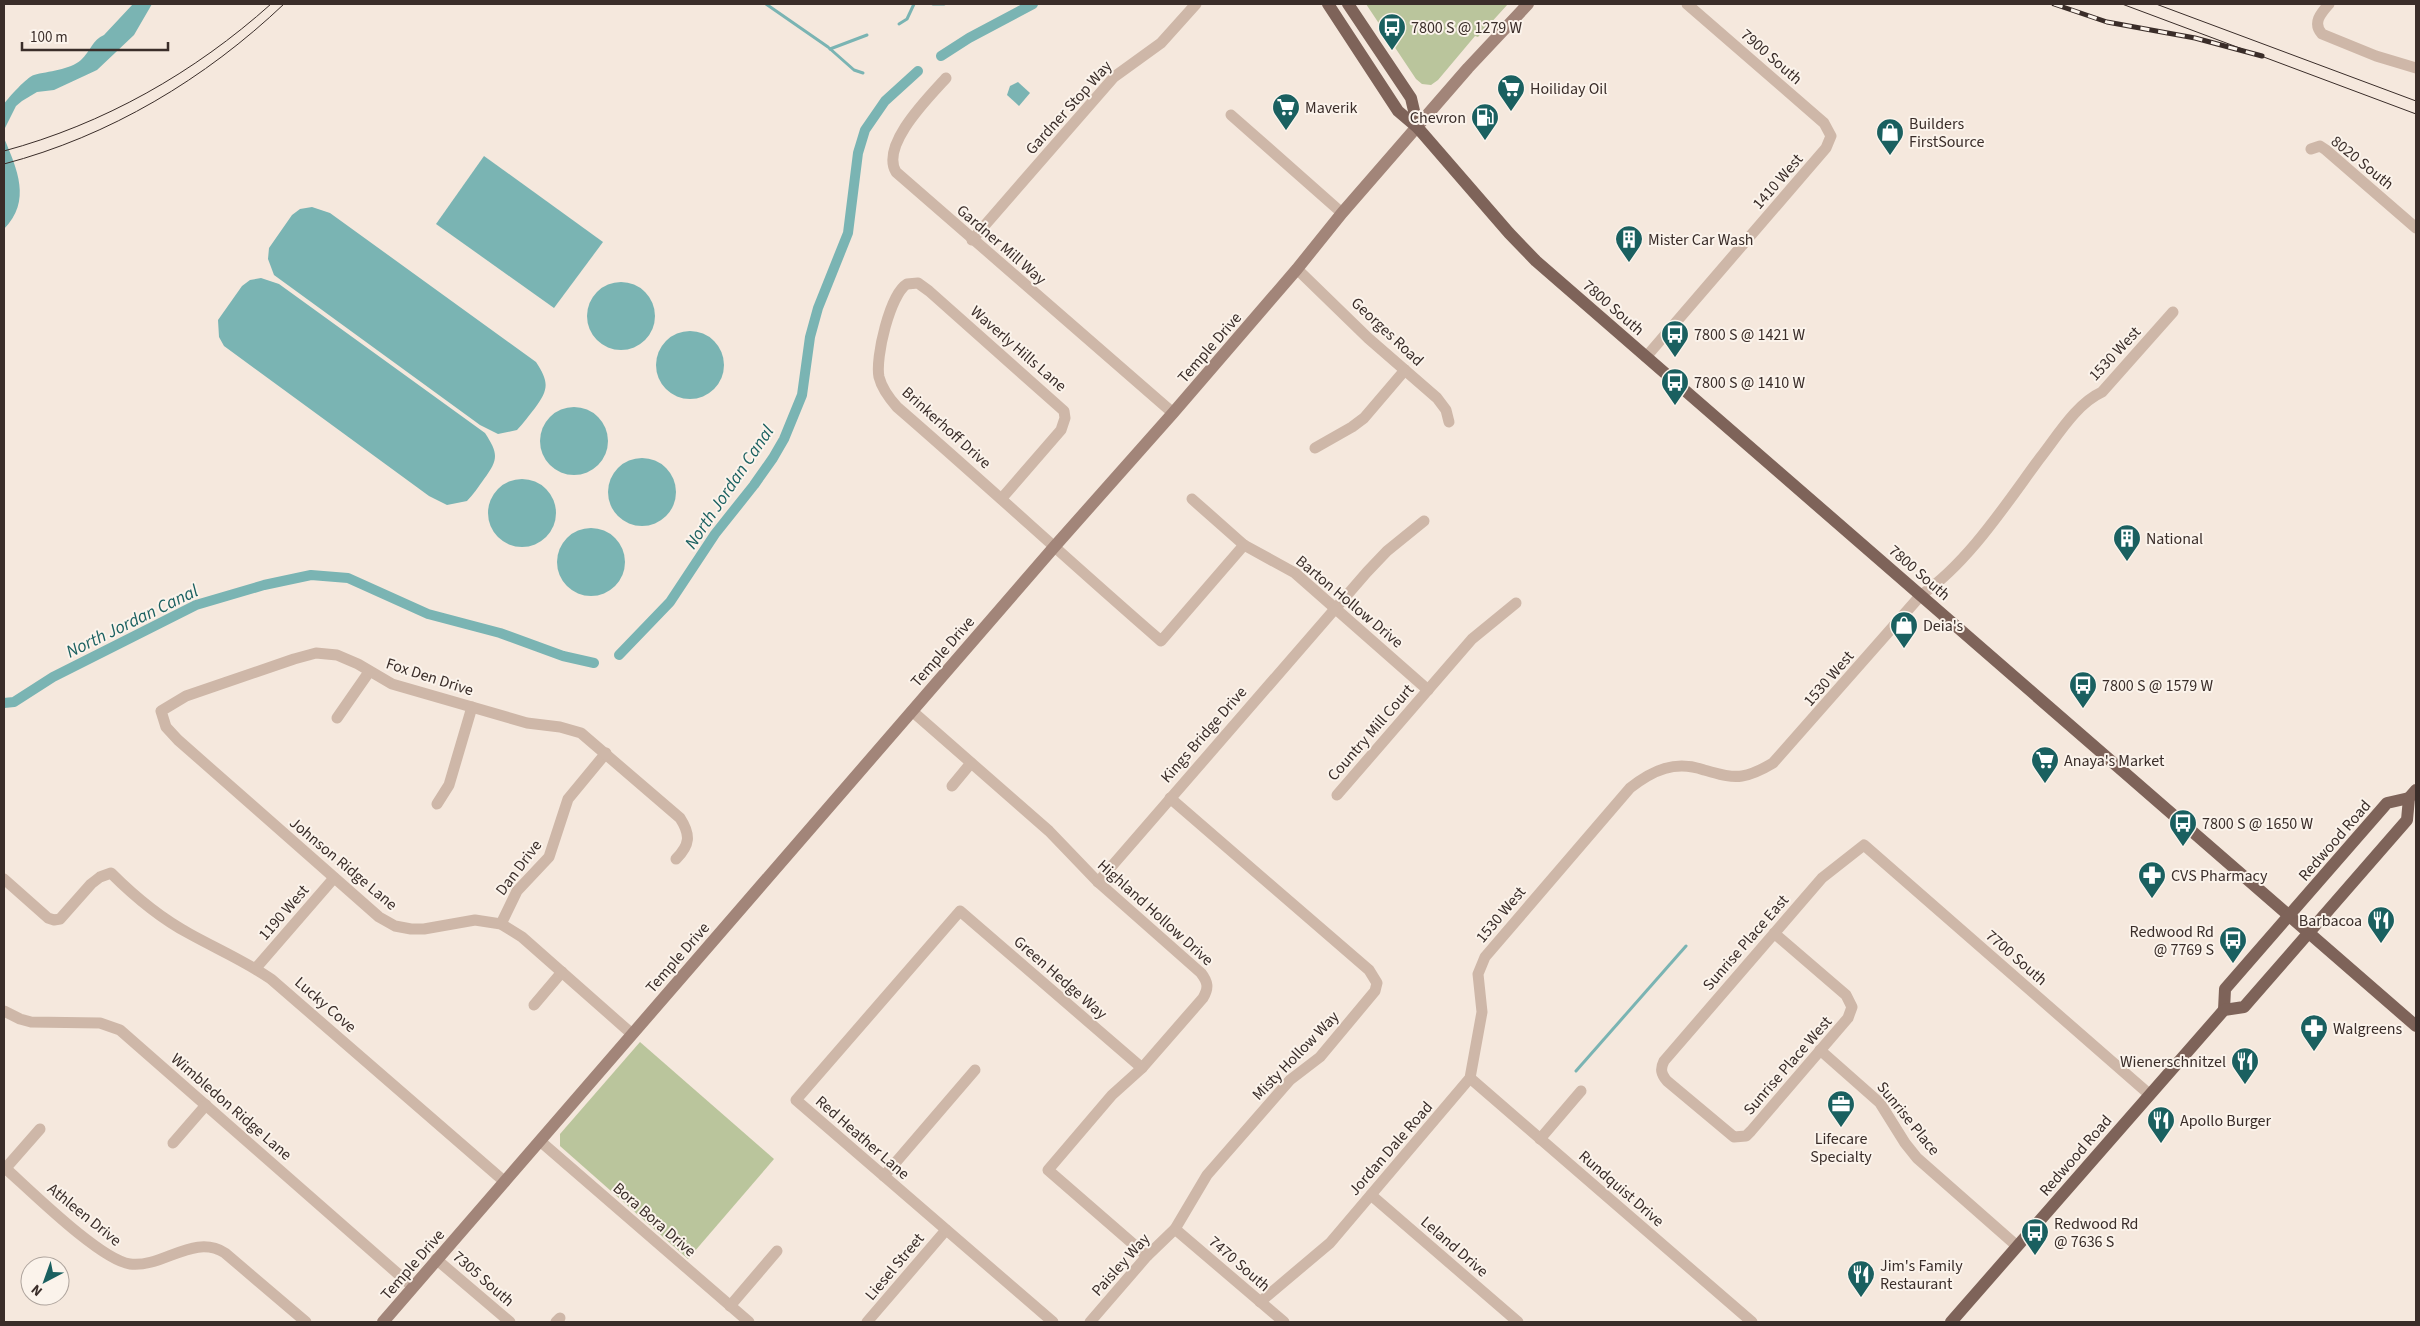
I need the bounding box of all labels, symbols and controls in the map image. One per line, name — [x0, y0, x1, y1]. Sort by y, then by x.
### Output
bus stop icon: 7800 S @ 1279 W — [1377, 12, 1407, 51]
place label: 7800 S @ 1279 W — [1411, 17, 1523, 39]
scale bar — [22, 20, 169, 52]
street label: 7900 South — [1736, 24, 1807, 90]
text: 100 m — [30, 27, 68, 48]
street label: Gardner Stop Way — [1021, 55, 1117, 159]
supermarket icon: Hoiliday Oil — [1496, 73, 1526, 112]
place label: Hoiliday Oil — [1530, 78, 1607, 100]
supermarket icon: Maverik — [1271, 92, 1301, 131]
place label: Maverik — [1305, 97, 1358, 119]
fuel station icon: Chevron — [1470, 102, 1500, 141]
place label: Chevron — [1410, 107, 1466, 129]
place label: Builders FirstSource — [1909, 113, 1984, 153]
shop icon: Builders FirstSource — [1875, 117, 1905, 156]
street label: 8020 South — [2326, 131, 2398, 195]
street label: 1410 West — [1747, 149, 1809, 214]
street label: Gardner Mill Way — [952, 200, 1051, 290]
building icon: Mister Car Wash — [1614, 224, 1644, 263]
place label: Mister Car Wash — [1648, 229, 1754, 251]
street label: 7800 South — [1578, 275, 1649, 341]
street label: Georges Road — [1346, 292, 1428, 371]
street label: Waverly Hills Lane — [965, 301, 1071, 397]
street label: Temple Drive — [1173, 307, 1247, 388]
bus stop icon: 7800 S @ 1421 W — [1660, 319, 1690, 358]
street label: 1530 West — [2084, 321, 2146, 386]
place label: 7800 S @ 1421 W — [1694, 324, 1806, 346]
bus stop icon: 7800 S @ 1410 W — [1660, 367, 1690, 406]
place label: 7800 S @ 1410 W — [1694, 372, 1806, 394]
street label: Brinkerhoff Drive — [897, 382, 996, 474]
water label: North Jordan Canal — [679, 420, 780, 554]
building icon: National — [2112, 523, 2142, 562]
place label: National — [2146, 528, 2203, 550]
street label: 7800 South — [1884, 540, 1955, 606]
street label: Barton Hollow Drive — [1291, 550, 1408, 653]
water label: North Jordan Canal — [62, 578, 203, 664]
shop icon: Deia's — [1889, 610, 1919, 649]
street label: Temple Drive — [906, 611, 980, 692]
place label: Deia's — [1923, 615, 1963, 637]
street label: 1530 West — [1798, 646, 1860, 711]
street label: Fox Den Drive — [383, 652, 476, 701]
bus stop icon: 7800 S @ 1579 W — [2068, 670, 2098, 709]
place label: 7800 S @ 1579 W — [2102, 675, 2214, 697]
street label: Country Mill Court — [1323, 679, 1419, 786]
street label: Kings Bridge Drive — [1156, 682, 1252, 788]
supermarket icon: Anaya's Market — [2030, 745, 2060, 784]
place label: Anaya's Market — [2064, 750, 2165, 772]
street label: Redwood Road — [2293, 795, 2376, 886]
bus stop icon: 7800 S @ 1650 W — [2168, 808, 2198, 847]
street label: Johnson Ridge Lane — [285, 812, 402, 915]
place label: 7800 S @ 1650 W — [2202, 813, 2314, 835]
street label: Dan Drive — [491, 835, 547, 900]
street label: Highland Hollow Drive — [1092, 855, 1218, 971]
pharmacy icon: CVS Pharmacy — [2137, 860, 2167, 899]
place label: CVS Pharmacy — [2171, 865, 2268, 887]
street label: 1190 West — [253, 880, 315, 945]
street label: 1530 West — [1471, 881, 1531, 947]
street label: Sunrise Place East — [1698, 889, 1794, 996]
restaurant icon: Barbacoa — [2366, 905, 2396, 944]
place label: Barbacoa — [2299, 910, 2362, 932]
street label: Temple Drive — [641, 917, 715, 998]
place label: Redwood Rd @ 7769 S — [2130, 921, 2214, 961]
street label: 7700 South — [1981, 925, 2052, 991]
bus stop icon: Redwood Rd @ 7769 S — [2218, 925, 2248, 964]
street label: Green Hedge Way — [1009, 931, 1112, 1025]
street label: Lucky Cove — [290, 972, 361, 1038]
street label: Misty Hollow Way — [1247, 1006, 1344, 1105]
street label: Sunrise Place West — [1738, 1011, 1837, 1120]
pharmacy icon: Walgreens — [2299, 1013, 2329, 1052]
place label: Walgreens — [2333, 1018, 2403, 1040]
restaurant icon: Wienerschnitzel — [2230, 1046, 2260, 1085]
street label: Wimbledon Ridge Lane — [166, 1048, 297, 1165]
place label: Wienerschnitzel — [2120, 1051, 2226, 1073]
street label: Sunrise Place — [1872, 1077, 1945, 1160]
office icon: Lifecare Specialty — [1826, 1089, 1856, 1128]
street label: Red Heather Lane — [810, 1091, 914, 1185]
street label: Jordan Dale Road — [1344, 1097, 1438, 1200]
restaurant icon: Apollo Burger — [2146, 1105, 2176, 1144]
street label: Redwood Road — [2034, 1110, 2117, 1201]
place label: Apollo Burger — [2180, 1110, 2272, 1132]
place label: Lifecare Specialty — [1810, 1128, 1872, 1168]
street label: Rundquist Drive — [1574, 1145, 1669, 1232]
street label: Bora Bora Drive — [608, 1177, 701, 1262]
street label: Athleen Drive — [43, 1178, 126, 1251]
street label: Leland Drive — [1416, 1211, 1493, 1282]
place label: Redwood Rd @ 7636 S — [2054, 1213, 2138, 1253]
bus stop icon: Redwood Rd @ 7636 S — [2020, 1217, 2050, 1256]
street label: Temple Drive — [376, 1224, 450, 1305]
street label: Liesel Street — [860, 1228, 930, 1305]
street label: Paisley Way — [1087, 1228, 1155, 1301]
street label: 7470 South — [1204, 1231, 1275, 1297]
street label: 7305 South — [448, 1246, 519, 1312]
place label: Jim's Family Restaurant — [1880, 1255, 1963, 1295]
north arrow — [20, 1256, 70, 1306]
restaurant icon: Jim's Family Restaurant — [1846, 1259, 1876, 1298]
text: N — [27, 1279, 47, 1301]

